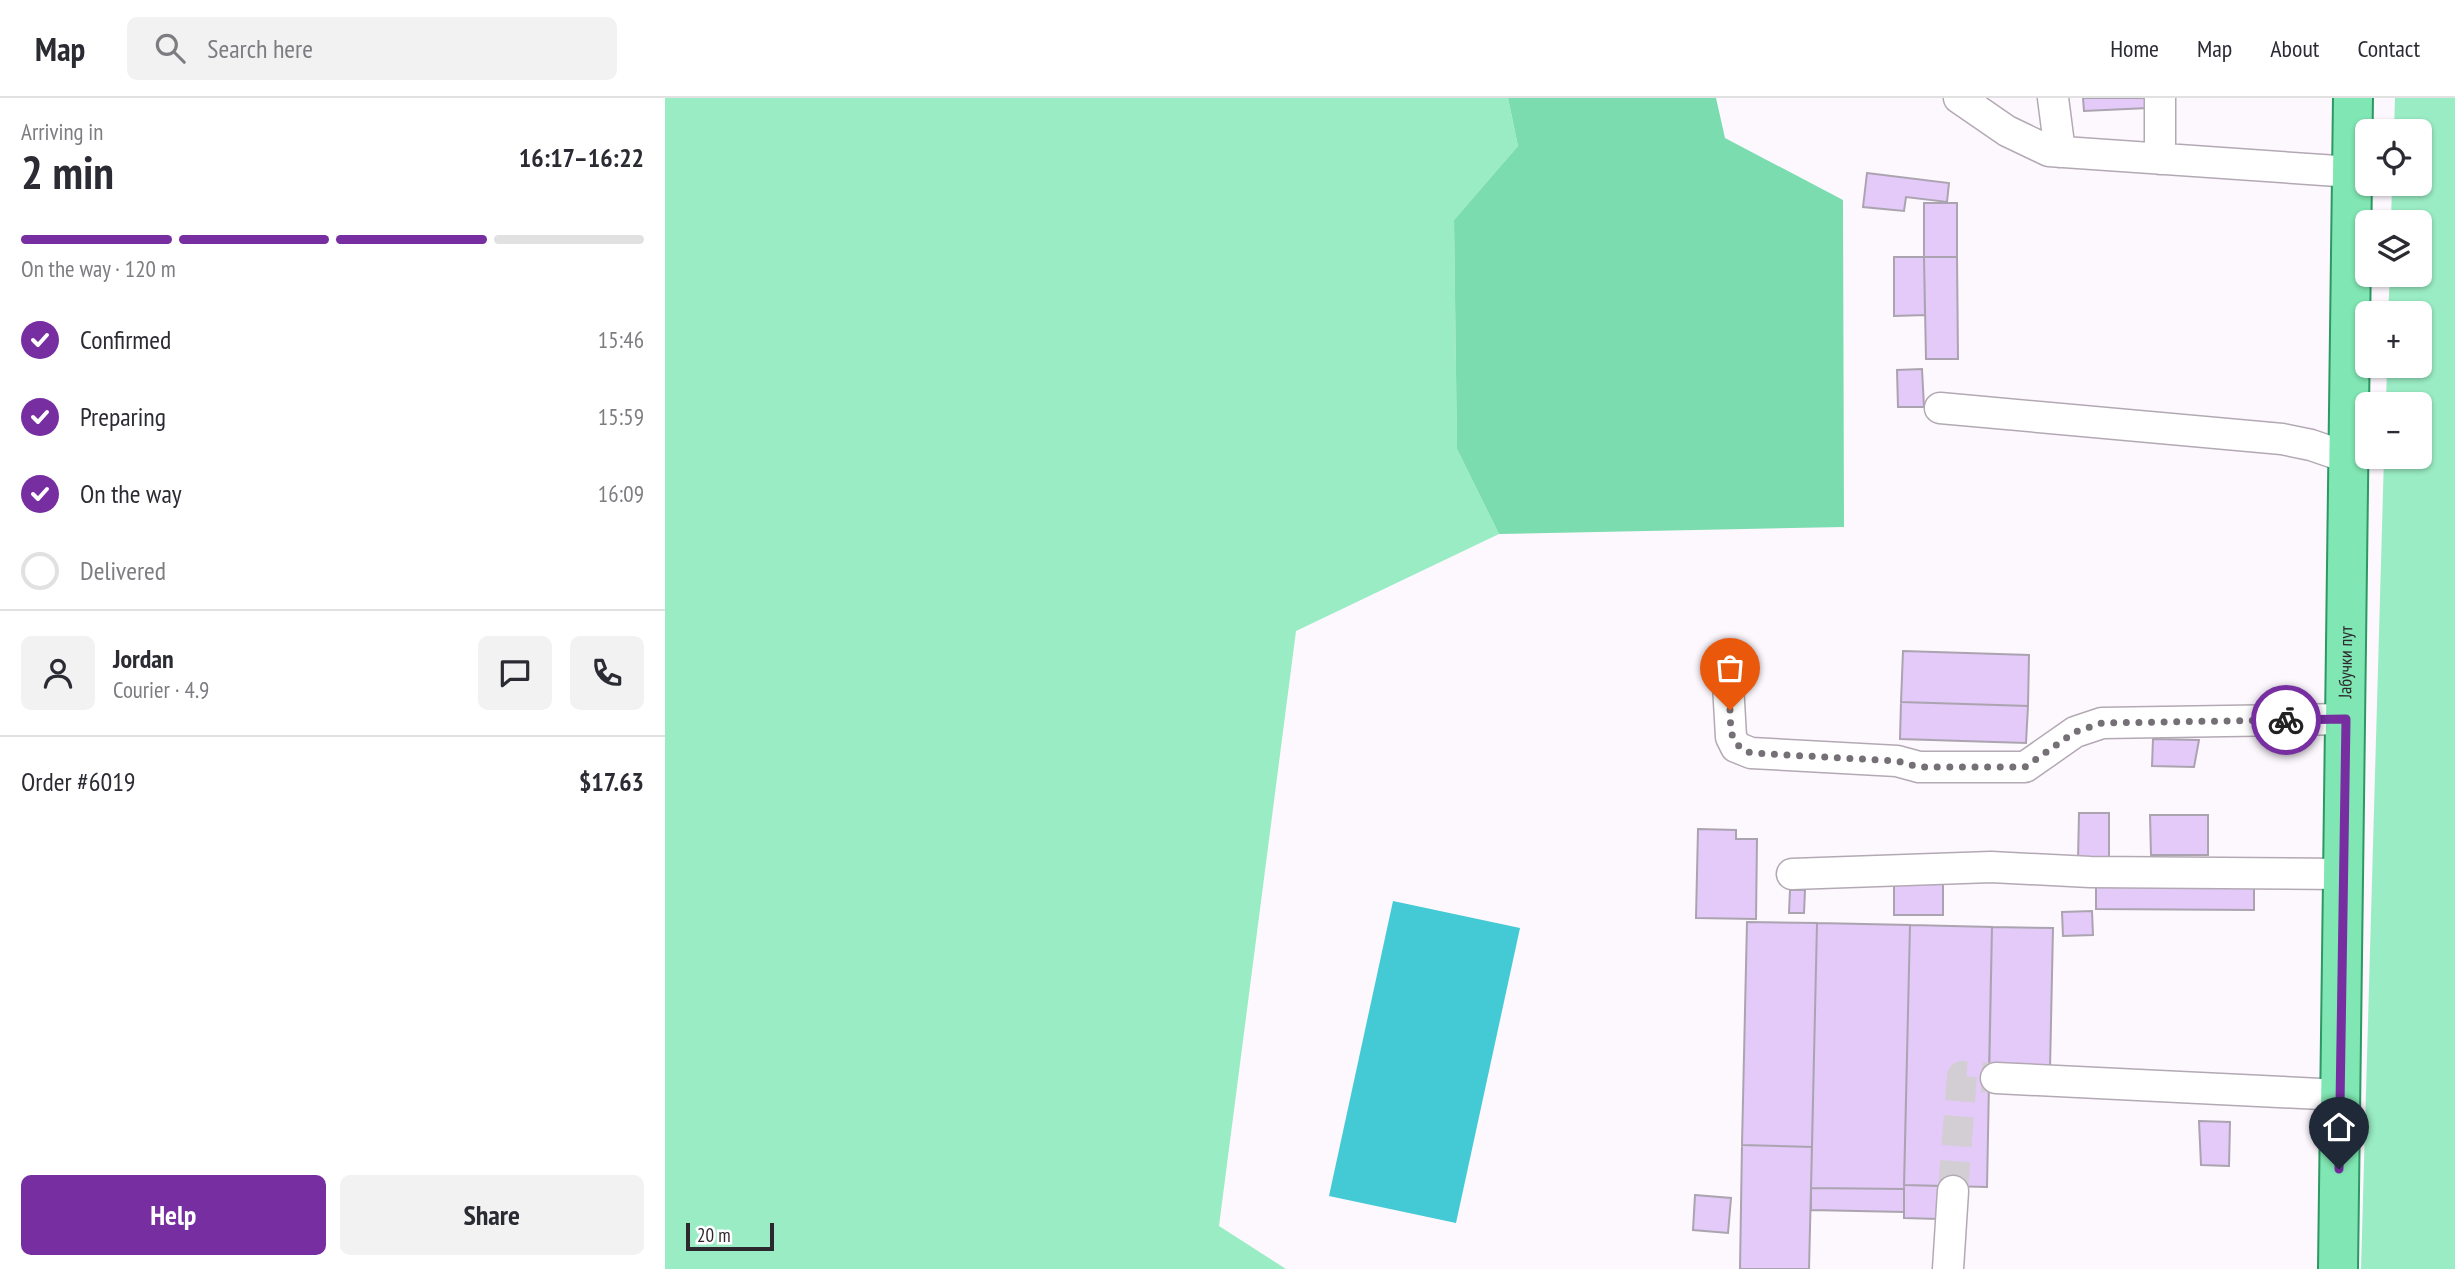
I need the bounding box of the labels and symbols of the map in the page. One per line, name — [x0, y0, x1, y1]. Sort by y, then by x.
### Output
street label: Јабучки пут — [2333, 626, 2357, 699]
pin — [1700, 638, 1760, 710]
courier — [2251, 685, 2321, 755]
pin — [2309, 1097, 2369, 1169]
scale bar — [686, 1220, 773, 1252]

